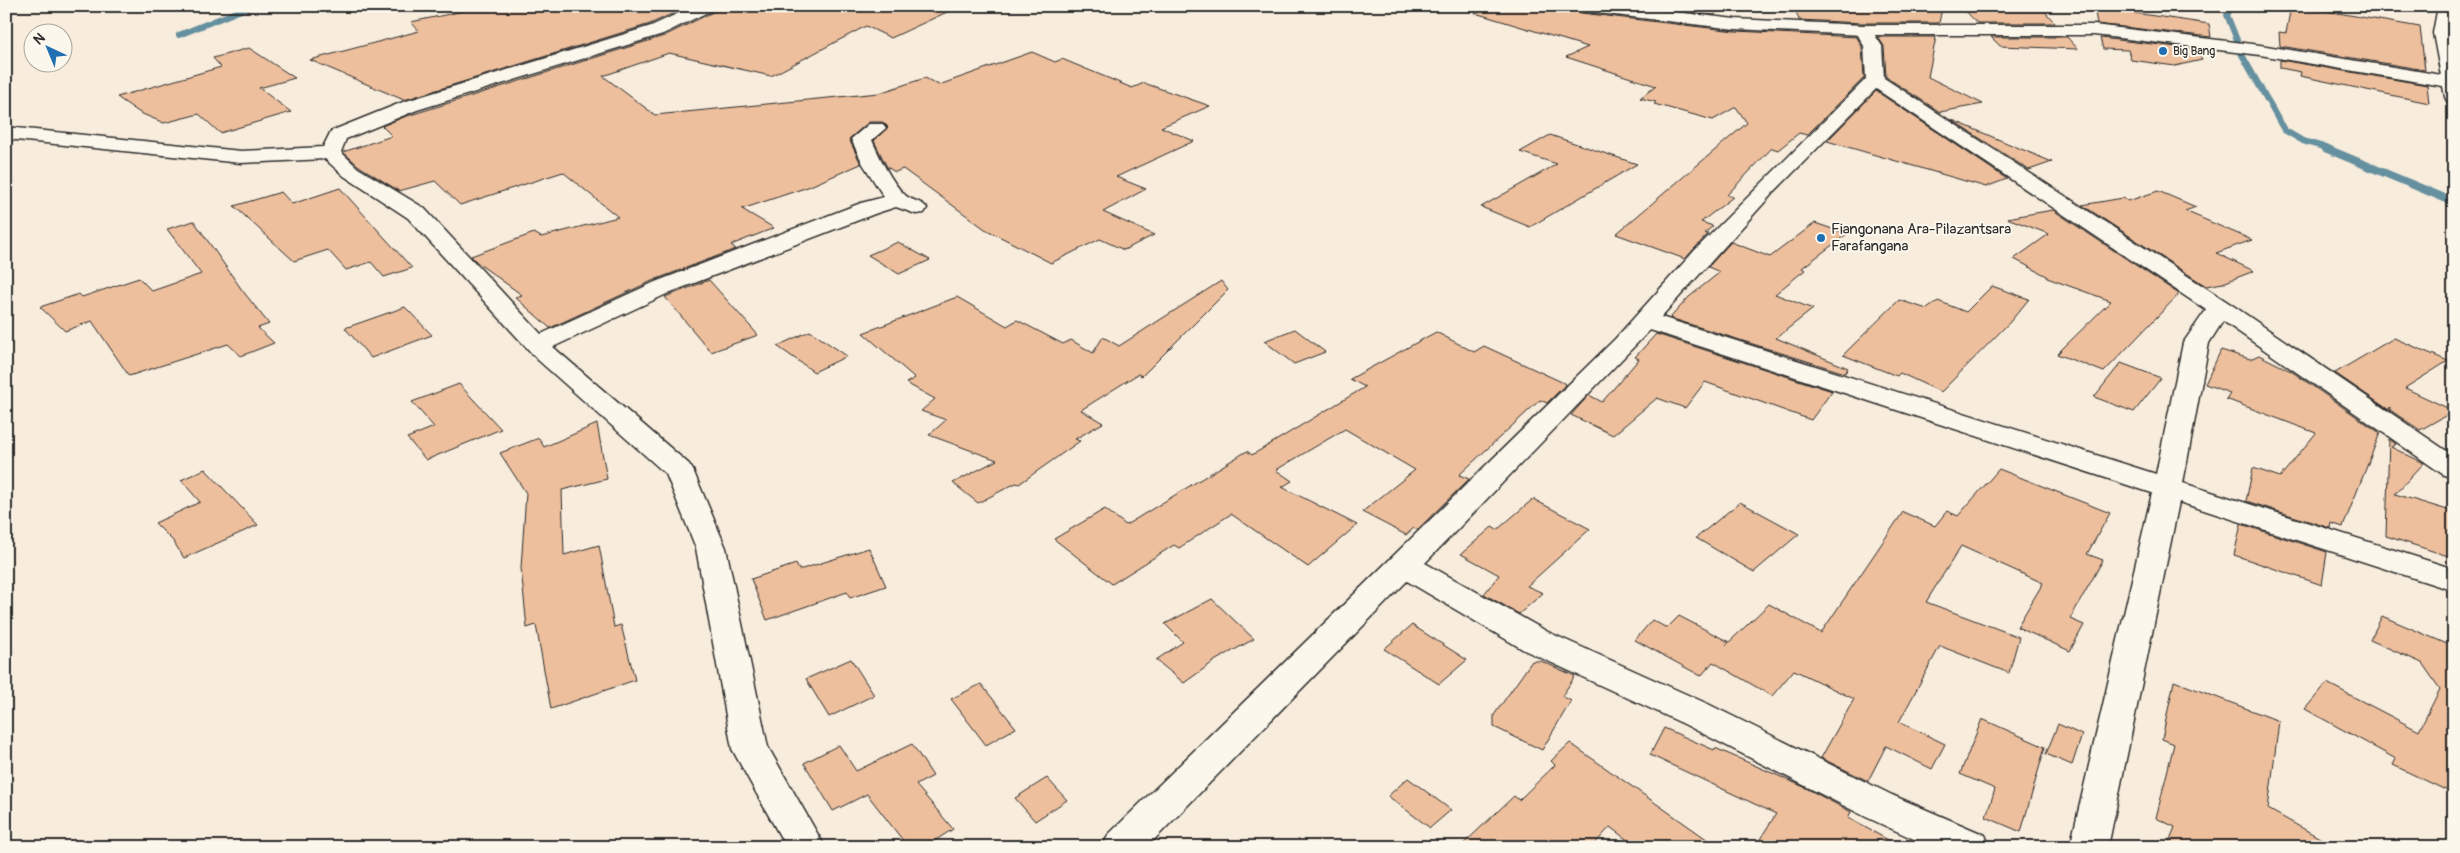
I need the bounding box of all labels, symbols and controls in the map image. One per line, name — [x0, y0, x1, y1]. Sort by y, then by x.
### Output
north arrow — [22, 22, 72, 72]
text: N — [30, 30, 49, 48]
place label: Big Bang — [2173, 44, 2215, 59]
marker: Big Bang — [2157, 45, 2169, 57]
place label: Fiangonana Ara-Pilazantsara Farafangana — [1831, 220, 2011, 256]
marker: Fiangonana Ara-Pilazantsara Farafangana — [1815, 232, 1827, 244]

